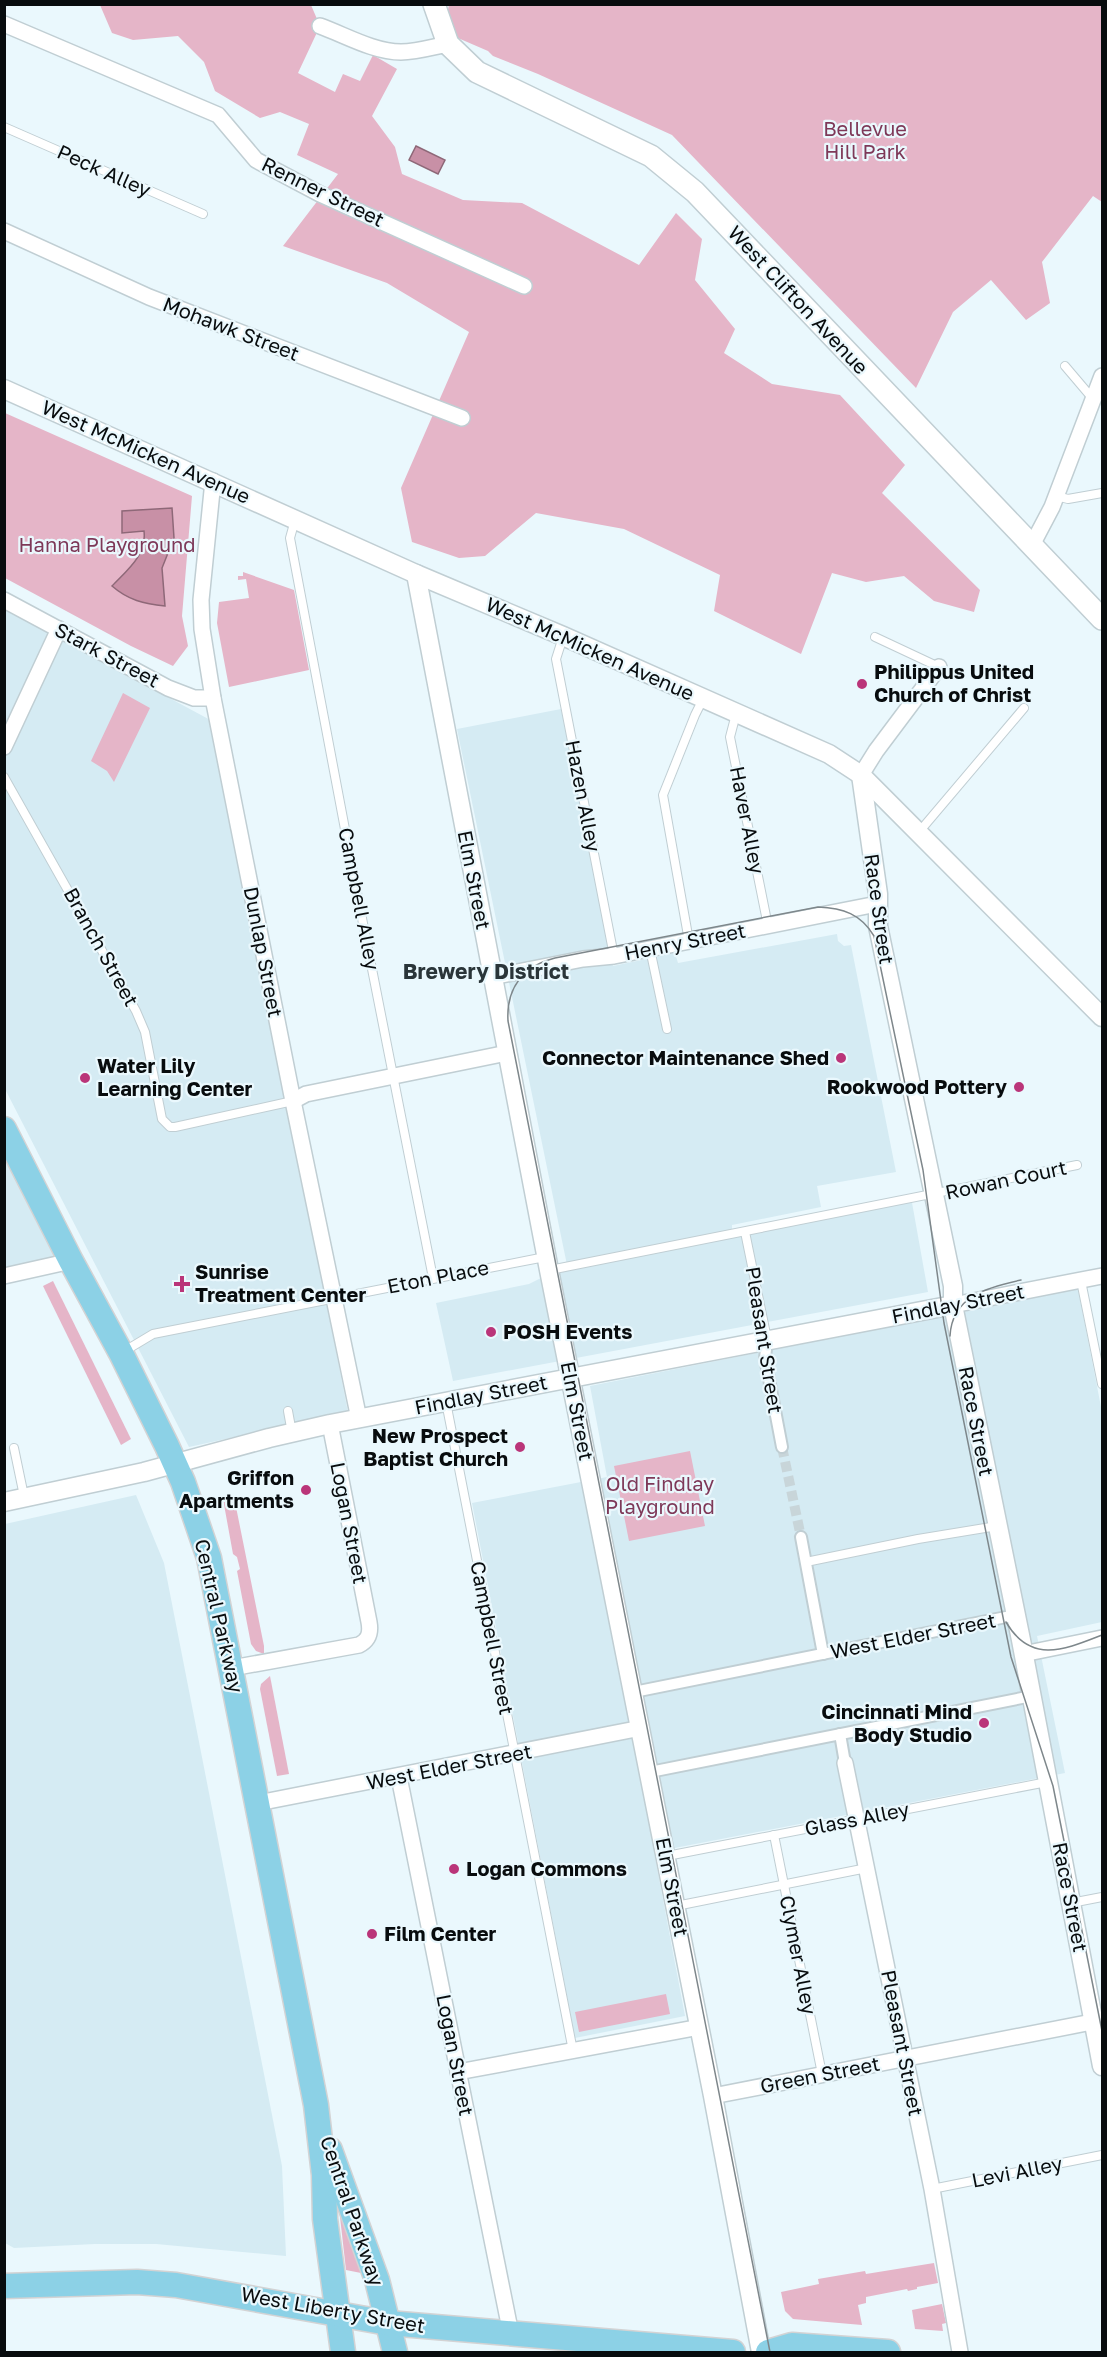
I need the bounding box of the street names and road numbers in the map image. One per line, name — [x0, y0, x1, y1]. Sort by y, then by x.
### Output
street label: Peck Alley — [54, 139, 155, 201]
street label: Renner Street — [258, 151, 389, 231]
street label: West Clifton Avenue — [724, 220, 874, 379]
street label: Mohawk Street — [160, 291, 303, 365]
street label: West McMicken Avenue — [38, 394, 254, 508]
street label: West McMicken Avenue — [482, 591, 698, 705]
street label: Stark Street — [51, 617, 164, 692]
street label: Hazen Alley — [561, 738, 607, 854]
street label: Haver Alley — [726, 764, 770, 876]
street label: Campbell Alley — [334, 826, 386, 972]
street label: Elm Street — [454, 828, 496, 931]
street label: Race Street — [860, 852, 900, 966]
street label: Branch Street — [59, 883, 144, 1010]
street label: Dunlap Street — [240, 884, 288, 1019]
street label: Henry Street — [622, 918, 747, 965]
street label: Rowan Court — [943, 1154, 1069, 1204]
street label: Eton Place — [385, 1254, 491, 1298]
street label: Pleasant Street — [742, 1265, 788, 1415]
street label: Findlay Street — [889, 1278, 1026, 1328]
street label: Elm Street — [557, 1359, 599, 1462]
street label: Race Street — [955, 1364, 999, 1478]
street label: Findlay Street — [412, 1369, 549, 1419]
street label: Logan Street — [326, 1460, 374, 1586]
street label: Central Parkway — [191, 1537, 249, 1695]
street label: Campbell Street — [466, 1559, 520, 1717]
street label: West Elder Street — [828, 1607, 998, 1663]
street label: West Elder Street — [364, 1738, 534, 1794]
street label: Glass Alley — [802, 1796, 911, 1840]
street label: Elm Street — [652, 1835, 694, 1938]
street label: Race Street — [1049, 1840, 1093, 1954]
street label: Clymer Alley — [776, 1893, 822, 2016]
street label: Pleasant Street — [877, 1968, 929, 2118]
street label: Logan Street — [432, 1992, 480, 2118]
street label: Green Street — [758, 2051, 882, 2097]
street label: Central Parkway — [316, 2133, 390, 2289]
street label: Levi Alley — [969, 2150, 1064, 2192]
street label: West Liberty Street — [239, 2281, 427, 2337]

